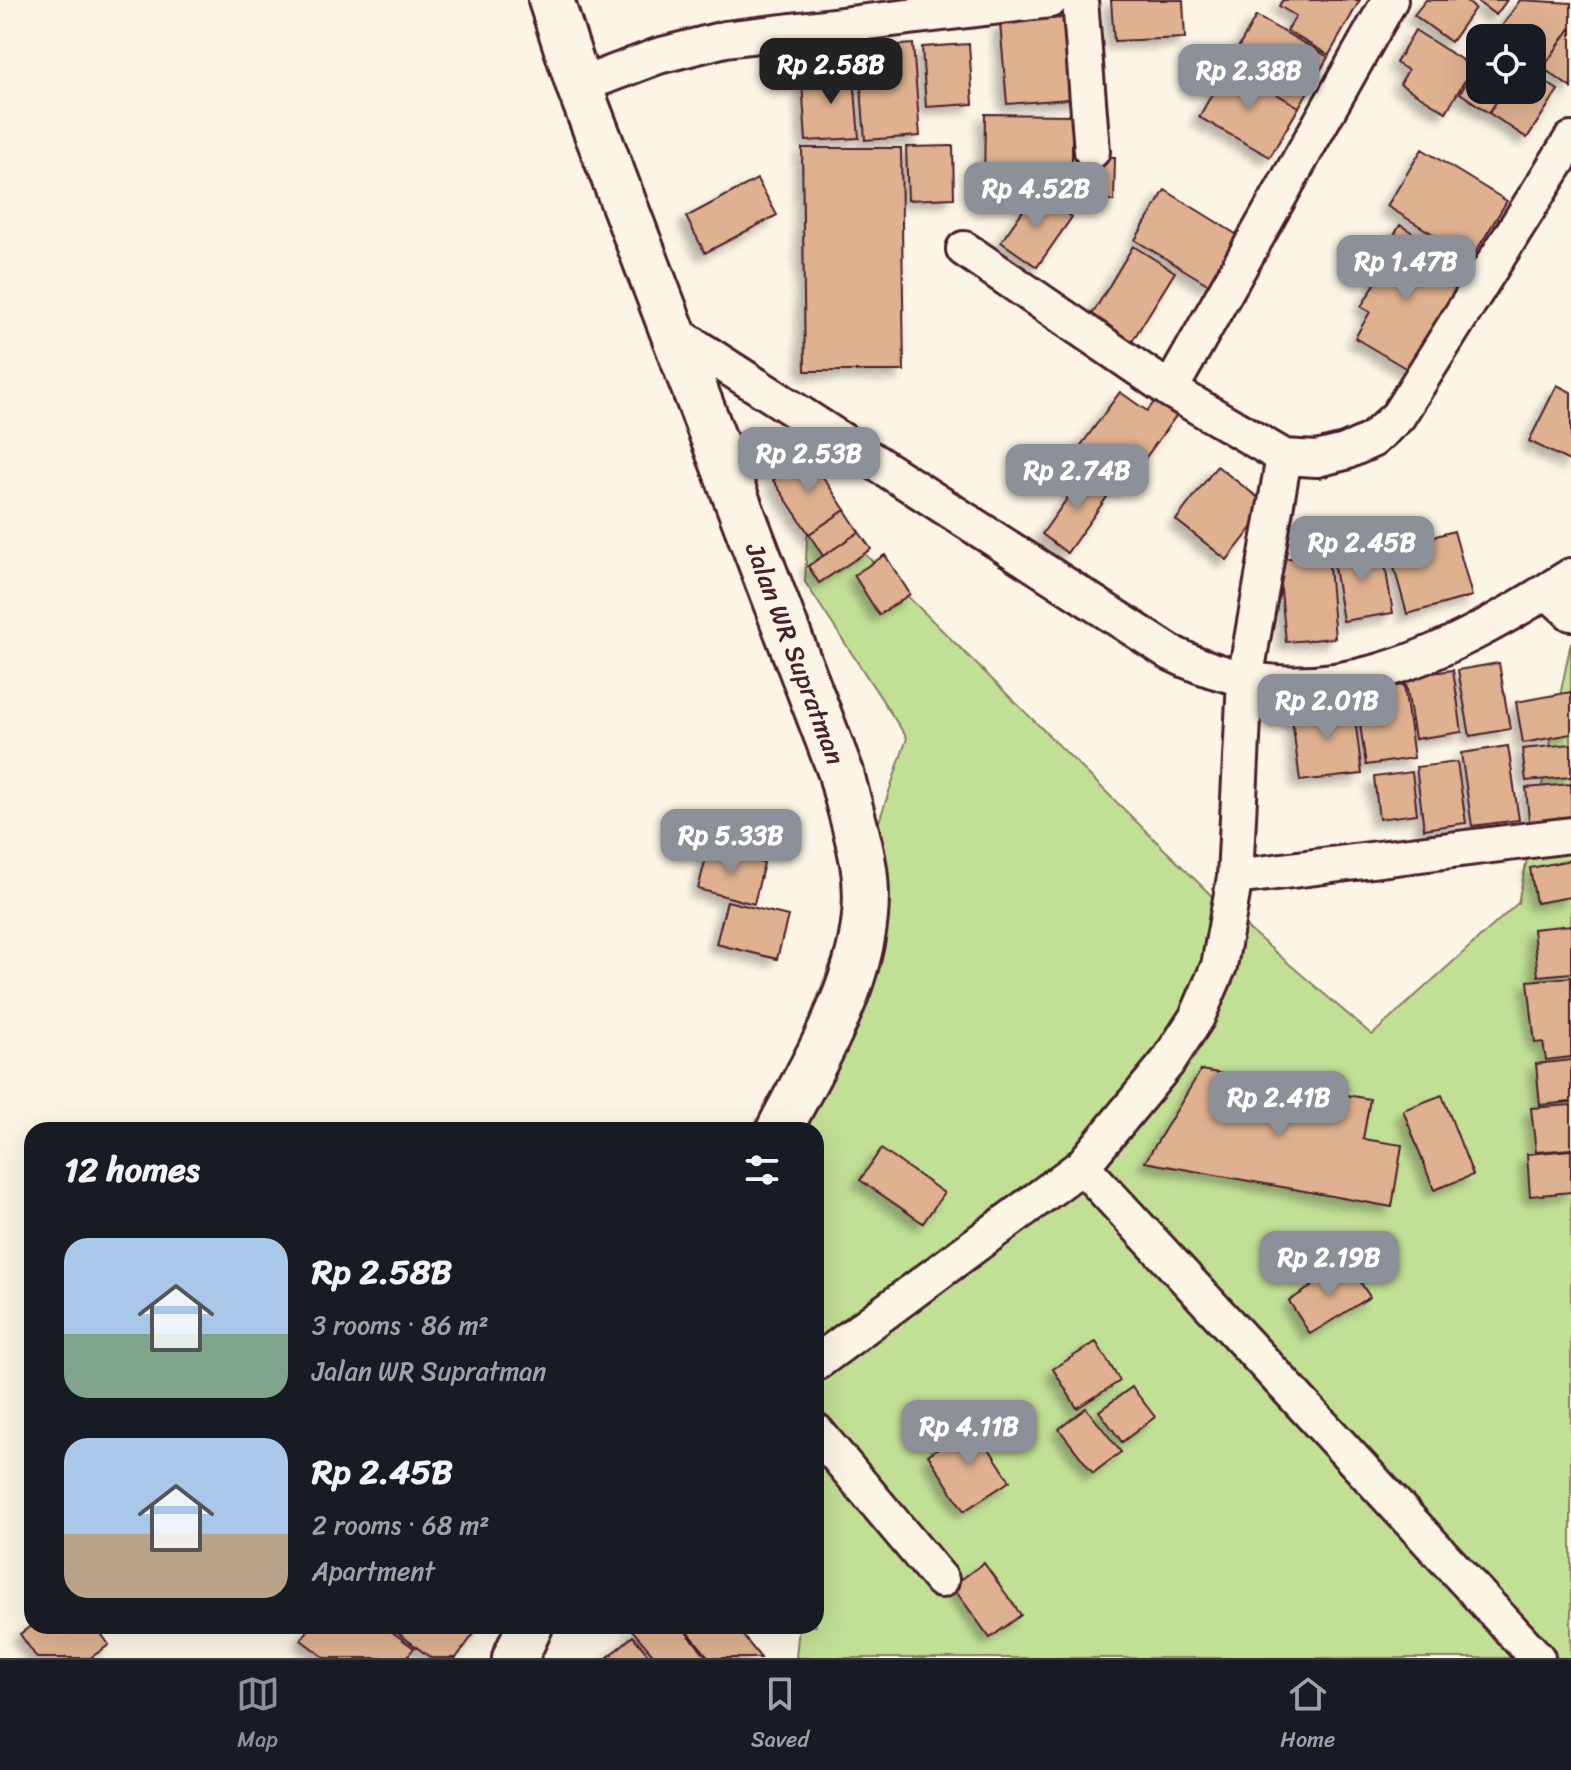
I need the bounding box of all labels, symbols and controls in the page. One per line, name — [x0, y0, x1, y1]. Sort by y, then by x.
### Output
map controls — [1466, 24, 1546, 104]
button: locate — [1466, 24, 1546, 104]
pin: Rp 2.58B — [748, 38, 914, 106]
text: Rp 2.58B — [777, 41, 885, 87]
pin: Rp 2.38B — [1166, 44, 1332, 112]
text: Rp 2.38B — [1196, 47, 1302, 93]
pin: Rp 4.52B — [953, 162, 1119, 230]
text: Rp 4.52B — [982, 165, 1090, 211]
pin: Rp 1.47B — [1323, 235, 1489, 303]
text: Rp 1.47B — [1355, 238, 1457, 284]
pin: Rp 2.53B — [726, 427, 892, 495]
text: Rp 2.53B — [756, 430, 862, 476]
pin: Rp 2.74B — [994, 444, 1160, 512]
text: Rp 2.74B — [1024, 447, 1130, 493]
pin: Rp 2.45B — [1279, 516, 1445, 584]
text: Rp 2.45B — [1308, 519, 1416, 565]
street label: Jalan WR Supratman — [732, 535, 859, 771]
pin: Rp 2.01B — [1244, 674, 1410, 742]
text: Rp 2.01B — [1275, 677, 1379, 723]
pin: Rp 5.33B — [648, 809, 814, 877]
text: Rp 5.33B — [679, 812, 783, 858]
pin: Rp 2.41B — [1196, 1071, 1362, 1139]
text: Rp 2.41B — [1228, 1074, 1330, 1120]
text: 12 homes — [64, 1140, 200, 1200]
icon: filters — [740, 1148, 784, 1192]
pin: Rp 2.19B — [1246, 1231, 1412, 1299]
text: Rp 2.19B — [1278, 1234, 1380, 1280]
text: Rp 2.58B — [312, 1242, 452, 1302]
icon: home — [128, 1270, 224, 1366]
text: 3 rooms · 86 m² — [312, 1302, 489, 1348]
text: Jalan WR Supratman — [312, 1348, 546, 1394]
pin: Rp 4.11B — [886, 1400, 1052, 1468]
text: Rp 4.11B — [919, 1403, 1019, 1449]
text: Rp 2.45B — [312, 1442, 453, 1502]
icon: home — [128, 1470, 224, 1566]
text: 2 rooms · 68 m² — [312, 1502, 489, 1548]
text: Apartment — [312, 1548, 435, 1594]
tab: Map — [236, 1672, 280, 1759]
tab: Saved — [751, 1672, 809, 1759]
tab: Home — [1280, 1672, 1335, 1759]

